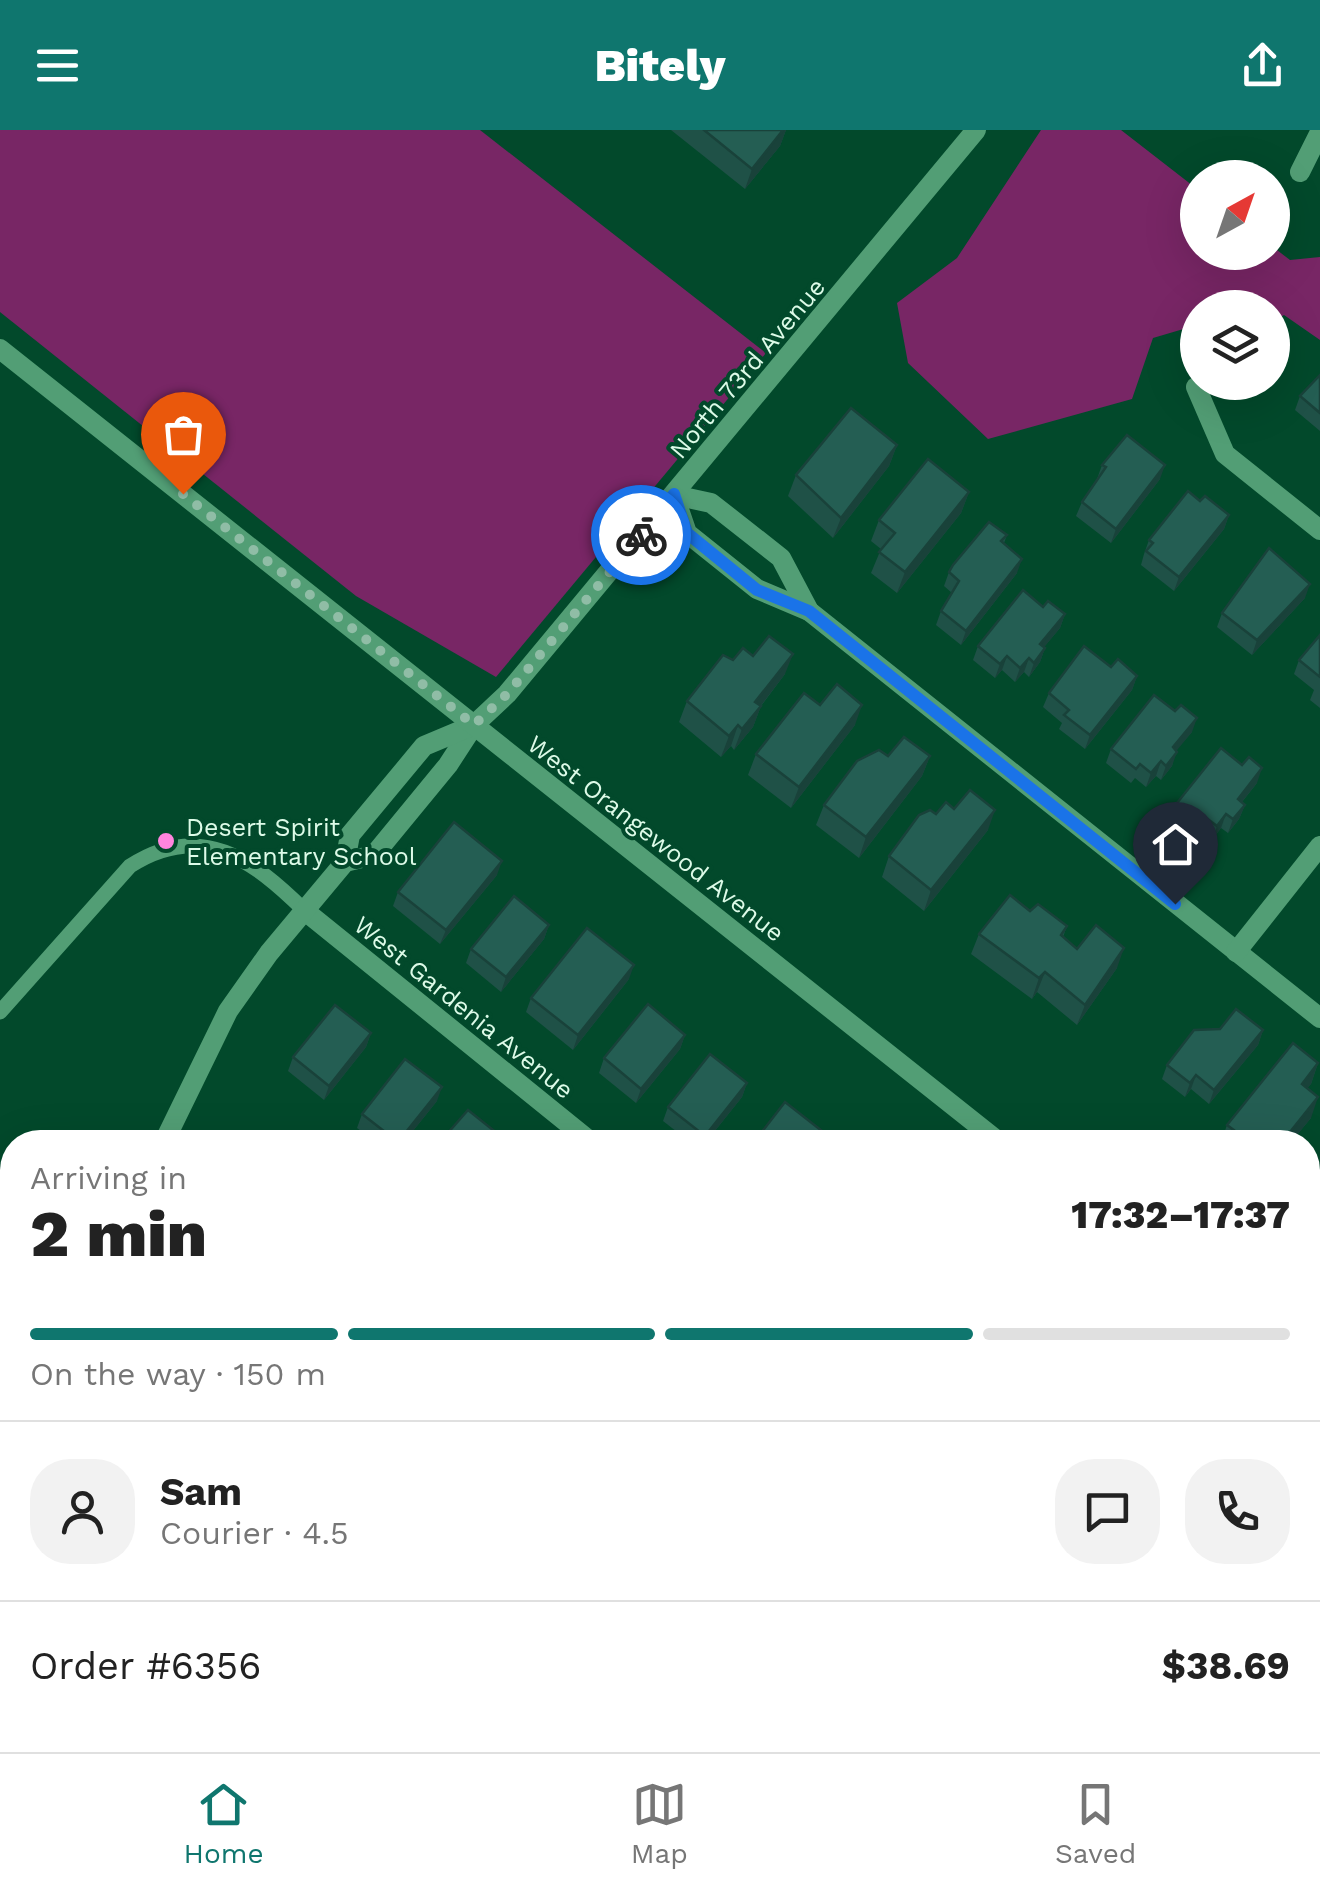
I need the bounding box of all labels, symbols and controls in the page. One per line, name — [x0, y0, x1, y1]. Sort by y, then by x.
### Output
icon: menu — [30, 38, 85, 93]
icon: share — [1235, 38, 1290, 93]
text: Bitely — [594, 39, 726, 92]
north arrow — [1180, 160, 1290, 270]
map controls — [1180, 160, 1290, 400]
street label: North 73rd Avenue — [664, 272, 831, 464]
button: layers — [1180, 290, 1290, 400]
pin — [141, 392, 226, 495]
icon: bag — [156, 407, 211, 462]
courier — [591, 485, 691, 585]
icon: bike — [614, 508, 669, 563]
street label: West Orangewood Avenue — [522, 729, 790, 948]
pin — [1133, 802, 1218, 905]
place label: Desert Spirit Elementary School — [186, 813, 417, 871]
icon: home — [1148, 817, 1203, 872]
marker: Desert Spirit Elementary School — [155, 830, 177, 852]
street label: West Gardenia Avenue — [348, 910, 579, 1105]
text: Arriving in — [30, 1159, 187, 1197]
text: 17:32–17:37 — [1071, 1193, 1290, 1237]
text: 2 min — [30, 1196, 207, 1272]
text: On the way · 150 m — [30, 1355, 326, 1393]
button: person — [30, 1459, 135, 1564]
button: chat — [1055, 1459, 1160, 1564]
button: phone — [1185, 1459, 1290, 1564]
text: Sam — [160, 1470, 242, 1514]
text: Courier · 4.5 — [160, 1514, 349, 1552]
text: Order #6356 — [30, 1644, 261, 1688]
text: $38.69 — [1162, 1644, 1290, 1688]
tab: Home — [184, 1777, 264, 1870]
tab: Map — [631, 1777, 688, 1870]
tab: Saved — [1055, 1777, 1136, 1870]

